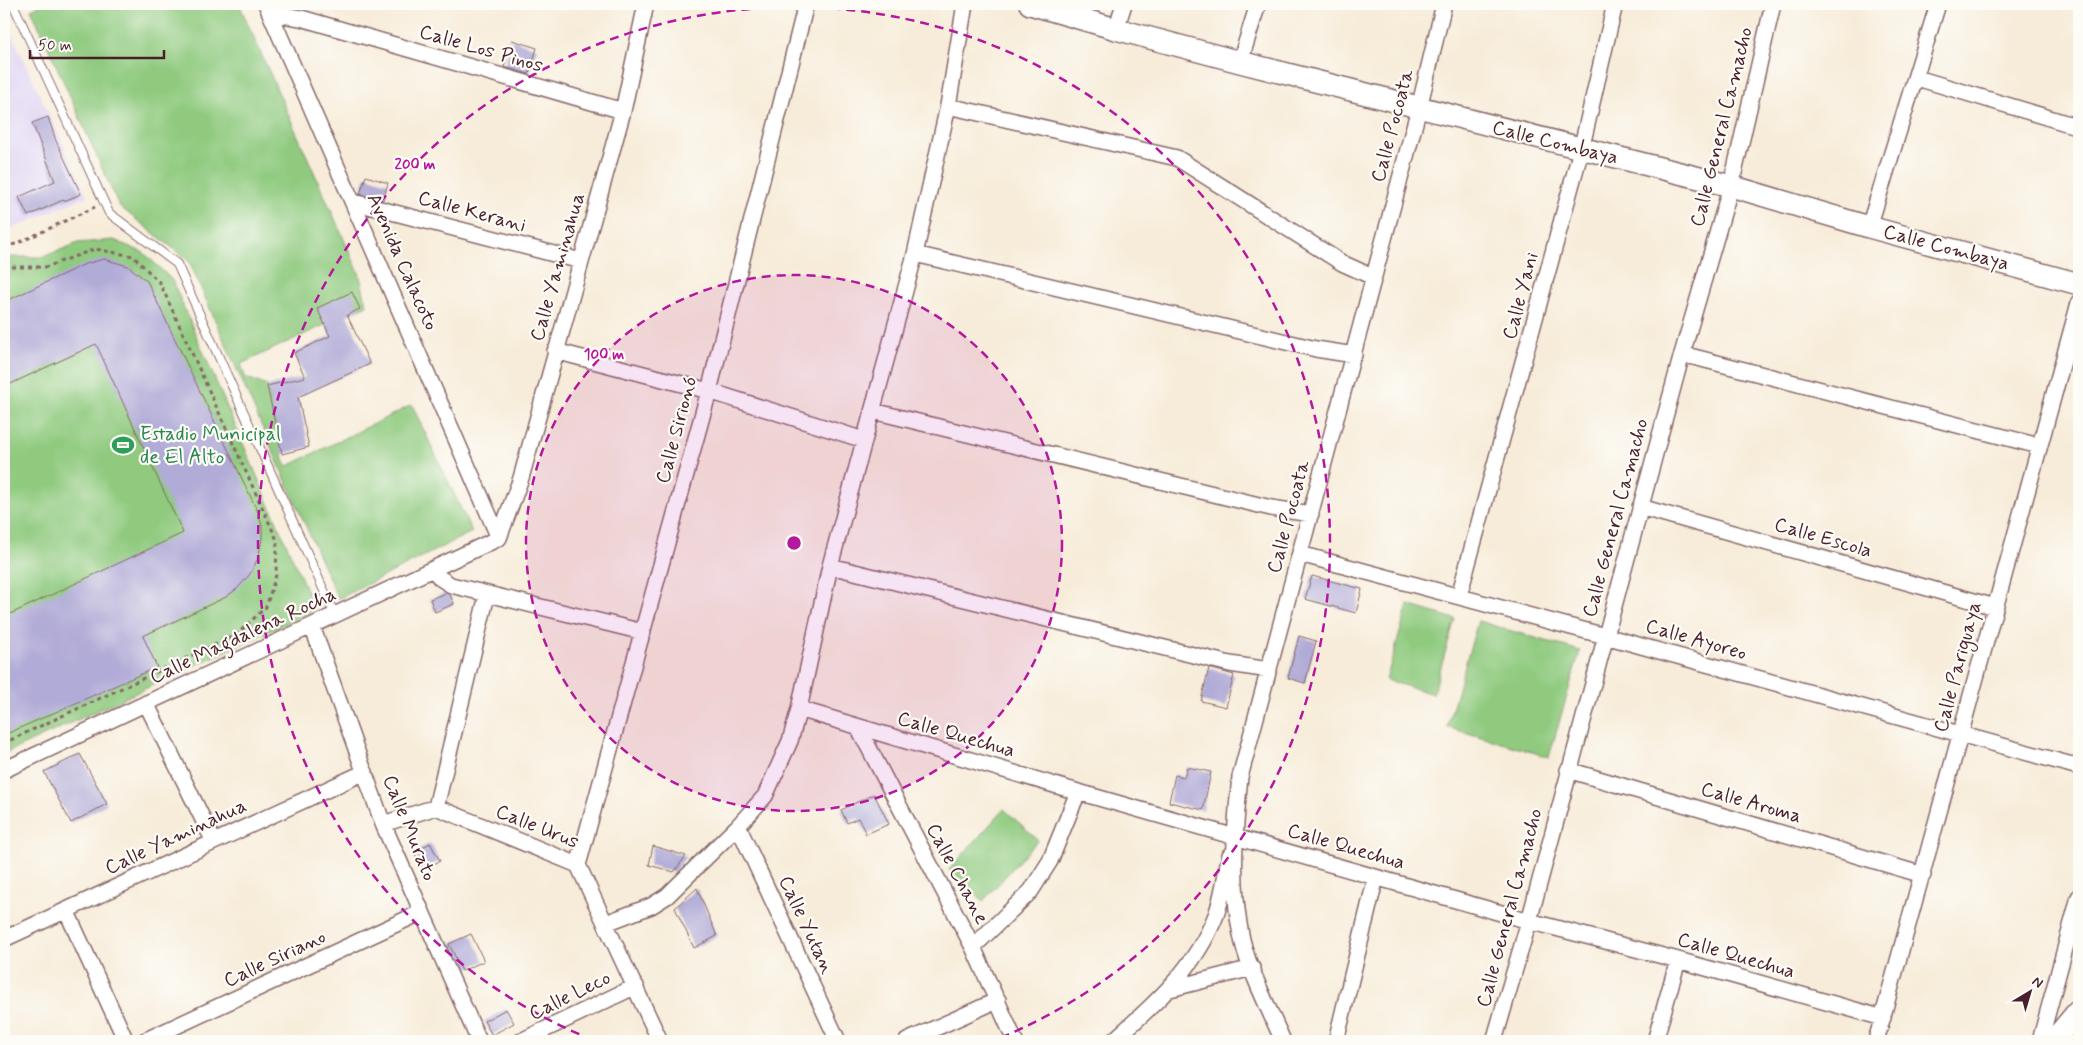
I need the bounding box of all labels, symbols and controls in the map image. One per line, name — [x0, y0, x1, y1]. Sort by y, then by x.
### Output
street label: Calle Los Pinos — [416, 18, 546, 80]
street label: Calle General Camacho — [1684, 24, 1760, 230]
scale bar — [30, 28, 164, 60]
text: 50 m — [38, 36, 72, 56]
street label: Calle Pocoata — [1365, 66, 1421, 185]
street label: Calle Combaya — [1489, 114, 1621, 172]
text: 200 m — [395, 155, 436, 175]
street label: Calle Kerani — [415, 185, 529, 239]
street label: Avenida Calacoto — [360, 189, 444, 335]
street label: Calle Yaminahua — [524, 190, 592, 344]
street label: Calle Combaya — [1880, 218, 2012, 278]
street label: Calle Yani — [1496, 250, 1546, 342]
text: 100 m — [584, 345, 624, 365]
street label: Calle Sirionó — [650, 374, 704, 486]
street label: Calle General Camacho — [1576, 416, 1656, 620]
place label: Estadio Municipal de El Alto — [140, 421, 281, 471]
sports icon: Estadio Municipal de El Alto — [110, 432, 136, 458]
street label: Calle Pocoata — [1261, 457, 1317, 576]
street label: Calle Escola — [1771, 511, 1875, 565]
centre of rings — [785, 534, 803, 552]
street label: Calle Magdalena Rocha — [145, 581, 341, 693]
street label: Calle Pariguaya — [1928, 599, 1989, 736]
street label: Calle Ayoreo — [1642, 613, 1750, 667]
street label: Calle Quechua — [894, 705, 1018, 765]
street label: Calle Murato — [376, 771, 442, 885]
street label: Calle Aroma — [1698, 776, 1804, 830]
street label: Calle Yaminahua — [101, 792, 251, 882]
street label: Calle Urus — [491, 798, 583, 856]
street label: Calle General Camacho — [1470, 806, 1550, 1010]
street label: Calle Quechua — [1284, 817, 1408, 877]
street label: Calle Chane — [919, 819, 995, 929]
street label: Calle Yutan — [772, 872, 841, 979]
street label: Calle Siriano — [220, 924, 330, 994]
street label: Calle Quechua — [1674, 926, 1798, 986]
street label: Calle Leco — [525, 965, 615, 1027]
north arrow — [2006, 968, 2056, 1018]
text: N — [2028, 973, 2047, 993]

